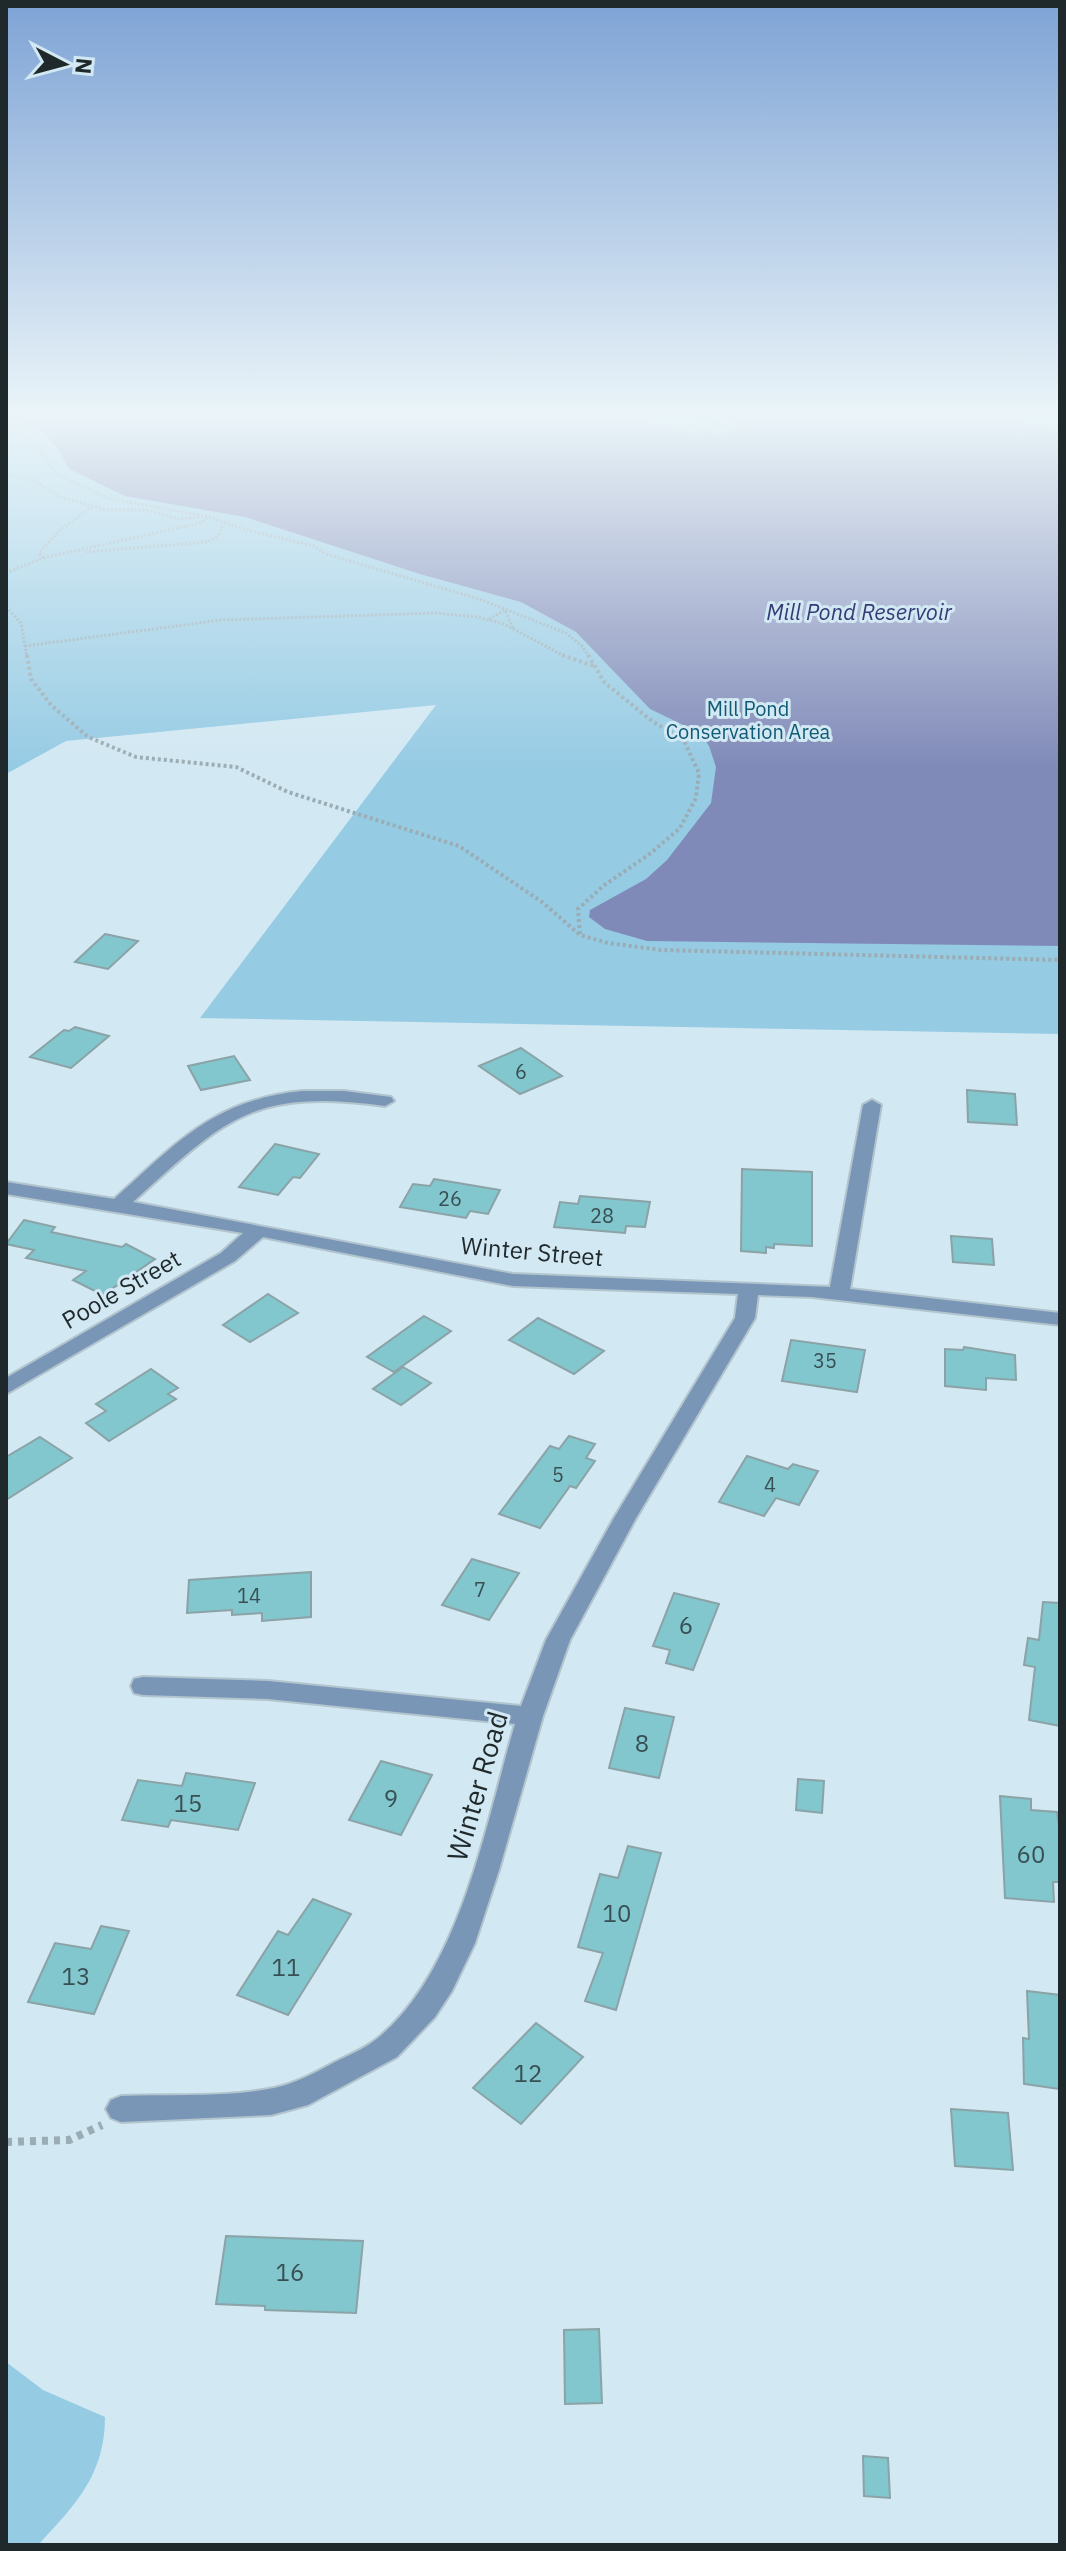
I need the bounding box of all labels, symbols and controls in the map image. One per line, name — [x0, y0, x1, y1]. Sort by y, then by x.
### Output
north arrow — [24, 24, 104, 104]
text: N — [69, 57, 100, 76]
water label: Mill Pond Reservoir — [766, 597, 953, 626]
park label: Mill Pond Conservation Area — [666, 695, 831, 745]
house number: 6 — [515, 1058, 527, 1085]
house number: 26 — [438, 1185, 462, 1212]
house number: 28 — [590, 1202, 614, 1229]
street label: Winter Street — [459, 1229, 605, 1273]
street label: Poole Street — [56, 1242, 186, 1336]
house number: 35 — [813, 1347, 837, 1374]
house number: 5 — [552, 1461, 564, 1488]
house number: 4 — [764, 1471, 776, 1498]
house number: 7 — [474, 1576, 486, 1603]
house number: 14 — [237, 1582, 261, 1609]
house number: 6 — [679, 1609, 693, 1641]
street label: Winter Road — [438, 1707, 516, 1865]
house number: 8 — [635, 1727, 649, 1759]
house number: 9 — [384, 1782, 398, 1814]
house number: 15 — [174, 1787, 202, 1819]
house number: 60 — [1017, 1838, 1045, 1870]
house number: 10 — [603, 1897, 631, 1929]
house number: 11 — [272, 1951, 300, 1983]
house number: 13 — [62, 1960, 90, 1992]
house number: 12 — [514, 2057, 542, 2089]
house number: 16 — [276, 2256, 304, 2288]

